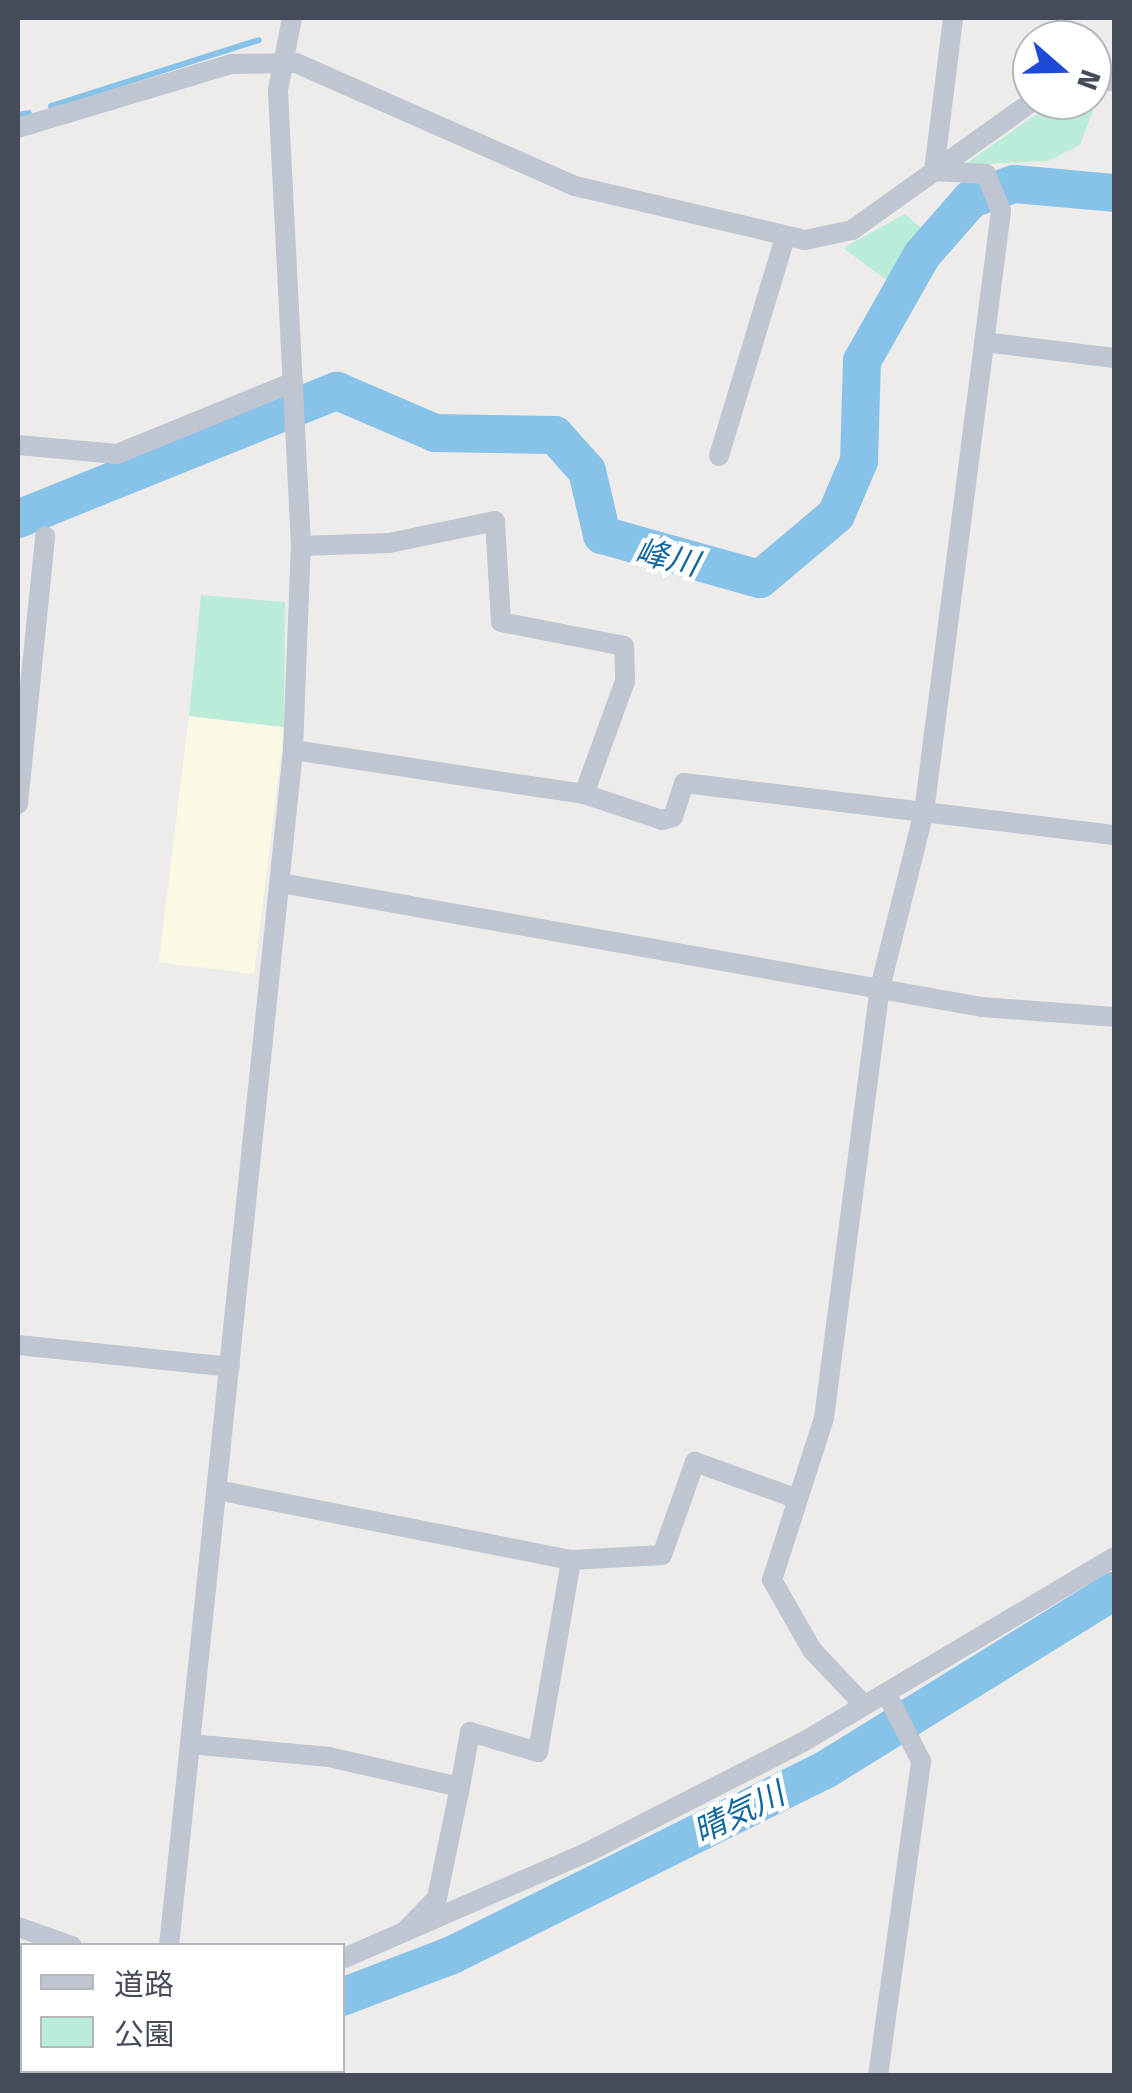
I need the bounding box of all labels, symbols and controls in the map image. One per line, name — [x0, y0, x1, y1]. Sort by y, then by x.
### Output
north arrow — [1012, 20, 1112, 120]
text: N — [1070, 65, 1107, 94]
water label: 峰川 — [632, 532, 702, 584]
water label: 晴気川 — [687, 1775, 791, 1851]
legend — [20, 1943, 345, 2073]
text: 道路 — [114, 1967, 174, 2003]
text: 公園 — [114, 2017, 174, 2053]

